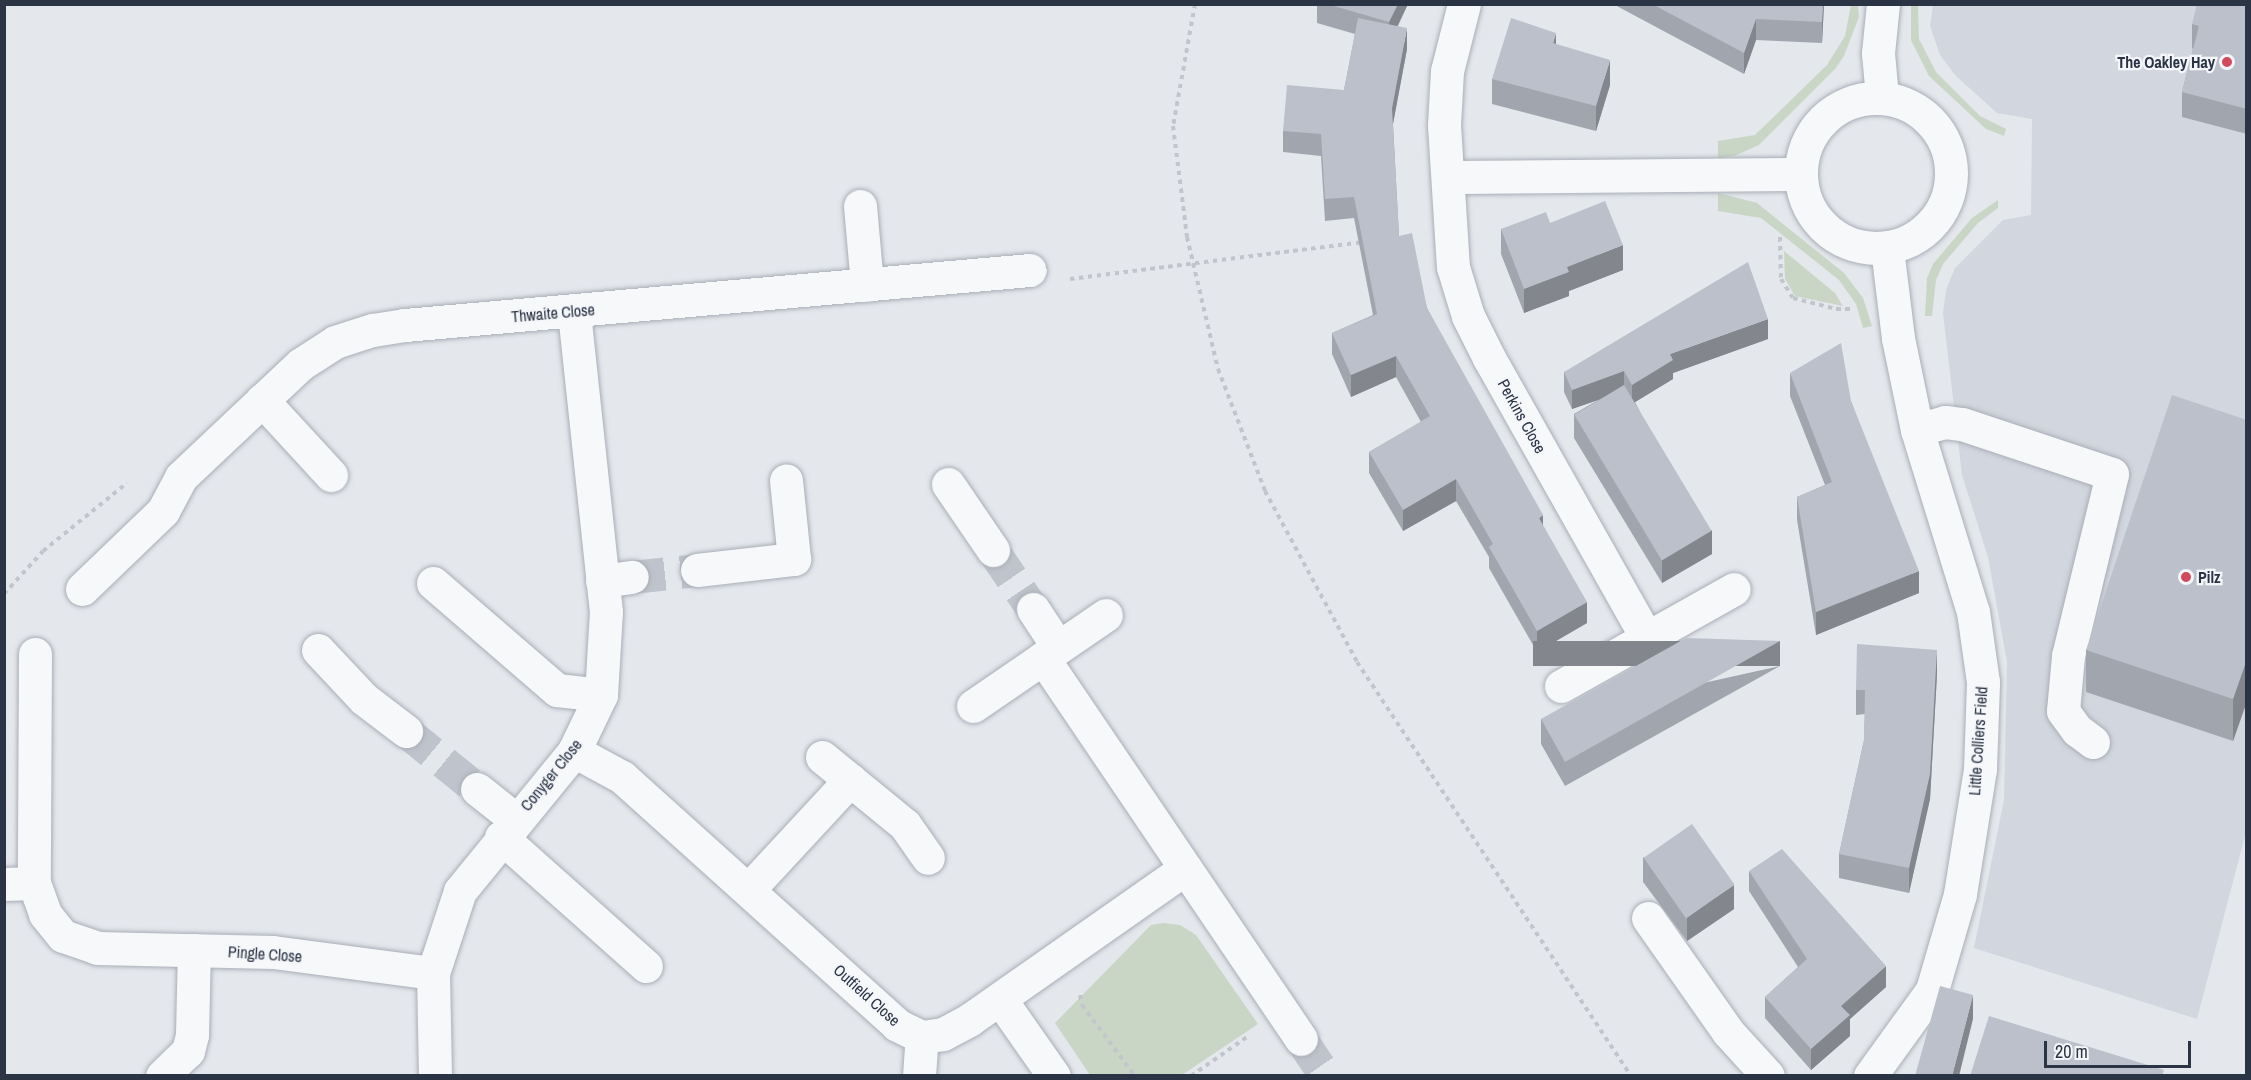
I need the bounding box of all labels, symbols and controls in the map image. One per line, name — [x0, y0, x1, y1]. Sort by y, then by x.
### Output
place label: The Oakley Hay — [2117, 52, 2215, 72]
marker: The Oakley Hay — [2220, 55, 2234, 69]
street label: Thwaite Close — [510, 300, 596, 326]
street label: Perkins Close — [1494, 376, 1550, 456]
place label: Pilz — [2198, 567, 2221, 587]
marker: Pilz — [2179, 570, 2193, 584]
street label: Little Colliers Field — [1965, 686, 1991, 796]
street label: Conyger Close — [516, 735, 586, 815]
street label: Pingle Close — [227, 942, 303, 966]
street label: Outfield Close — [830, 960, 904, 1030]
scale bar — [2047, 1029, 2194, 1067]
text: 20 m — [2055, 1039, 2088, 1064]

